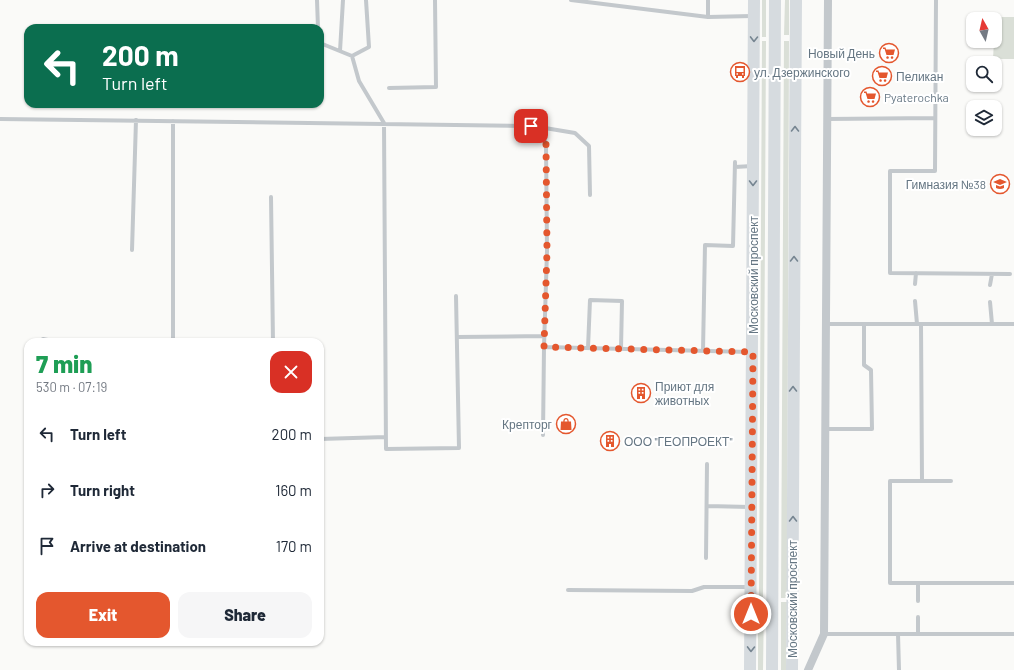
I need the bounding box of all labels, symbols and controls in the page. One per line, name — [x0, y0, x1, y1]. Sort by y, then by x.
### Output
north arrow — [966, 12, 1002, 48]
map controls — [966, 12, 1002, 136]
one-way arrow — [750, 36, 758, 42]
text: 200 m — [102, 38, 179, 72]
icon: left — [36, 40, 88, 92]
supermarket icon: Новый День — [878, 42, 900, 64]
place label: Новый День — [808, 46, 875, 61]
button: search — [966, 56, 1002, 92]
bus stop icon: ул. Дзержинского — [729, 61, 751, 83]
place label: ул. Дзержинского — [754, 65, 850, 80]
supermarket icon: Пеликан — [871, 65, 893, 87]
place label: Пеликан — [896, 69, 943, 83]
text: Turn left — [102, 72, 168, 94]
supermarket icon: Pyaterochka — [859, 86, 881, 108]
place label: Pyaterochka — [884, 90, 949, 104]
button: layers — [966, 100, 1002, 136]
pin — [514, 109, 548, 143]
icon: arrive — [520, 115, 542, 137]
one-way arrow — [791, 126, 799, 132]
school or university icon: Гимназия №38 — [989, 173, 1011, 195]
place label: Гимназия №38 — [906, 177, 986, 191]
one-way arrow — [749, 180, 757, 186]
street label: Московский проспект — [746, 215, 761, 334]
one-way arrow — [790, 256, 798, 262]
text: 7 min — [36, 349, 92, 378]
button: close — [270, 351, 312, 393]
text: 530 m · 07:19 — [36, 379, 107, 395]
place label: Приют для животных — [655, 379, 714, 407]
building icon: Приют для животных — [630, 382, 652, 404]
one-way arrow — [789, 386, 798, 392]
shop icon: Крепторг — [555, 413, 577, 435]
place label: Крепторг — [502, 417, 553, 432]
icon: left — [36, 423, 58, 445]
text: Turn left — [70, 425, 126, 443]
text: 200 m — [272, 425, 312, 443]
building icon: ООО "ГЕОПРОЕКТ" — [599, 430, 621, 452]
place label: ООО "ГЕОПРОЕКТ" — [624, 434, 733, 448]
icon: right — [36, 479, 58, 501]
text: Turn right — [70, 481, 135, 499]
text: 160 m — [275, 481, 312, 499]
one-way arrow — [789, 516, 797, 522]
icon: arrive — [36, 535, 58, 557]
text: Arrive at destination — [70, 537, 206, 555]
text: 170 m — [276, 537, 312, 555]
street label: Московский проспект — [785, 539, 800, 658]
button: Exit — [36, 592, 170, 638]
button: Share — [178, 592, 312, 638]
position arrow — [730, 593, 772, 635]
one-way arrow — [747, 646, 755, 652]

